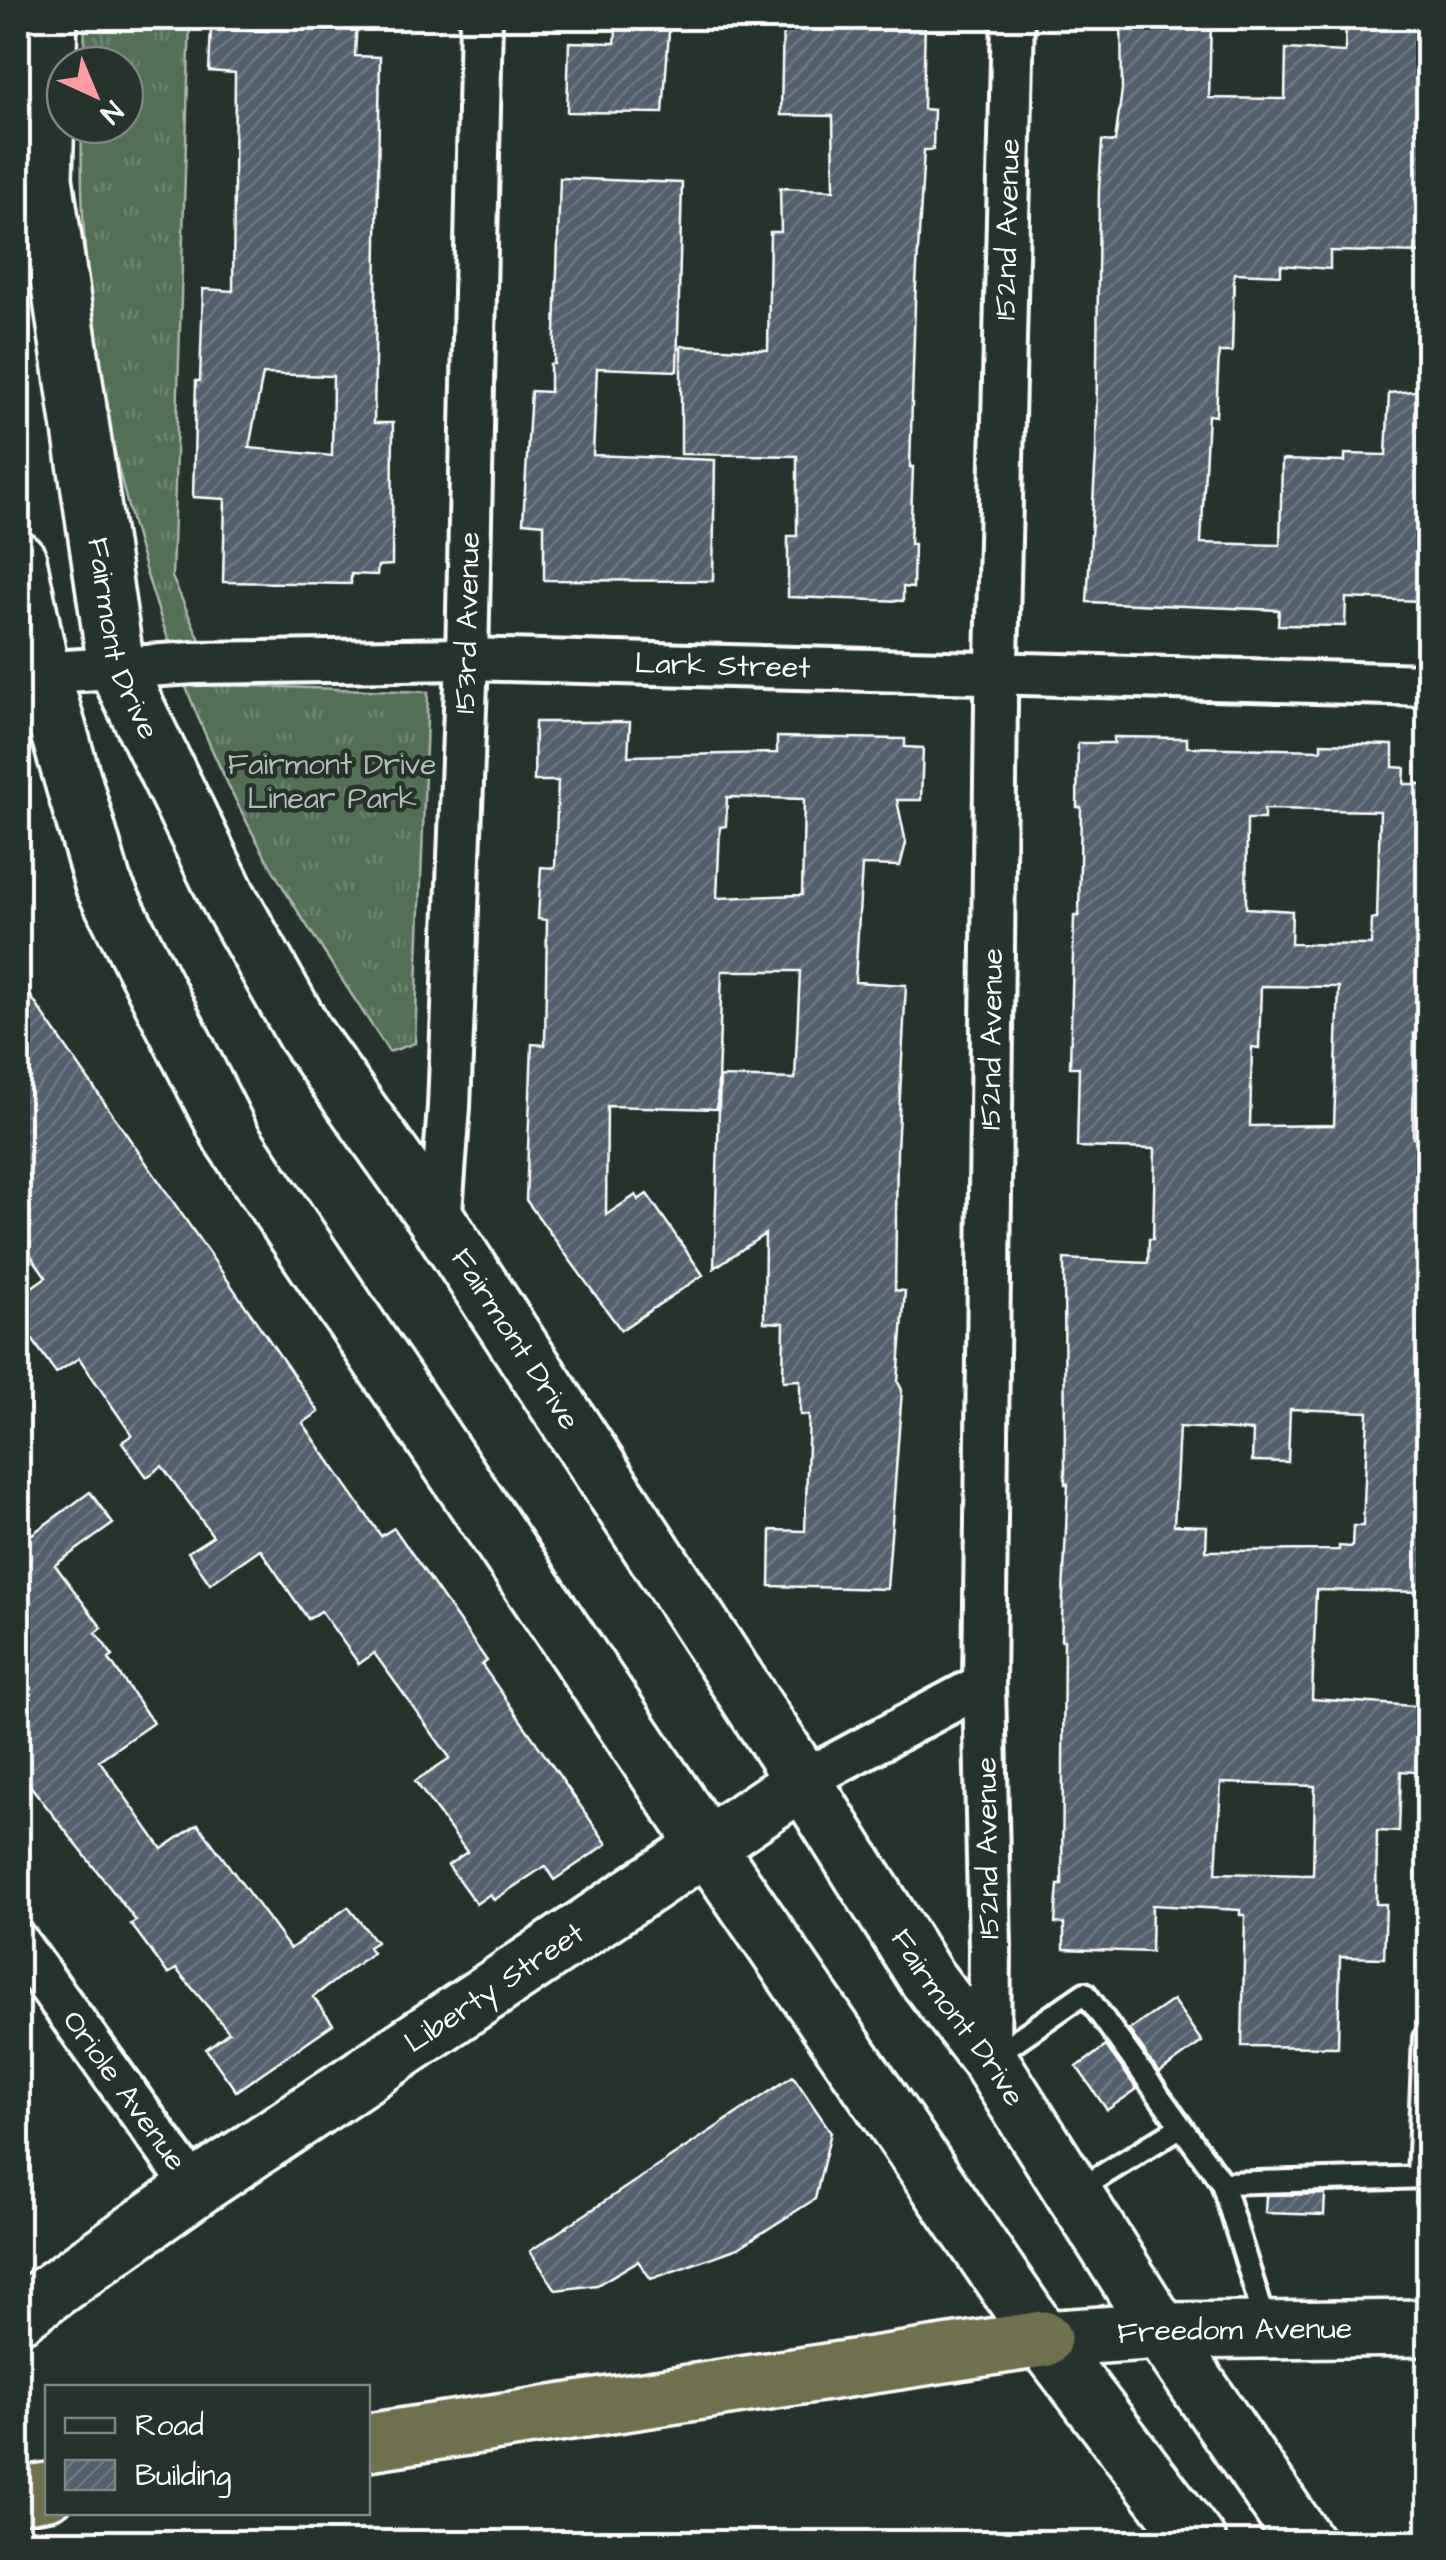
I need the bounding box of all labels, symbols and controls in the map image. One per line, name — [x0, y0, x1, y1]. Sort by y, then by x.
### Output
north arrow — [45, 45, 145, 145]
text: N — [91, 92, 131, 132]
street label: 152nd Avenue — [984, 138, 1031, 321]
street label: 153rd Avenue — [444, 531, 491, 714]
street label: Fairmont Drive — [76, 535, 169, 746]
street label: Lark Street — [634, 643, 811, 689]
park label: Fairmont Drive Linear Park — [228, 744, 436, 820]
street label: 152nd Avenue — [970, 948, 1014, 1130]
street label: Fairmont Drive — [441, 1240, 590, 1438]
street label: 152nd Avenue — [965, 1757, 1011, 1939]
street label: Liberty Street — [396, 1913, 593, 2063]
street label: Fairmont Drive — [880, 1921, 1035, 2115]
street label: Oriole Avenue — [52, 2002, 196, 2180]
street label: Freedom Avenue — [1116, 2308, 1352, 2355]
legend — [45, 2385, 370, 2515]
text: Road — [135, 2405, 204, 2447]
text: Building — [135, 2455, 231, 2498]

